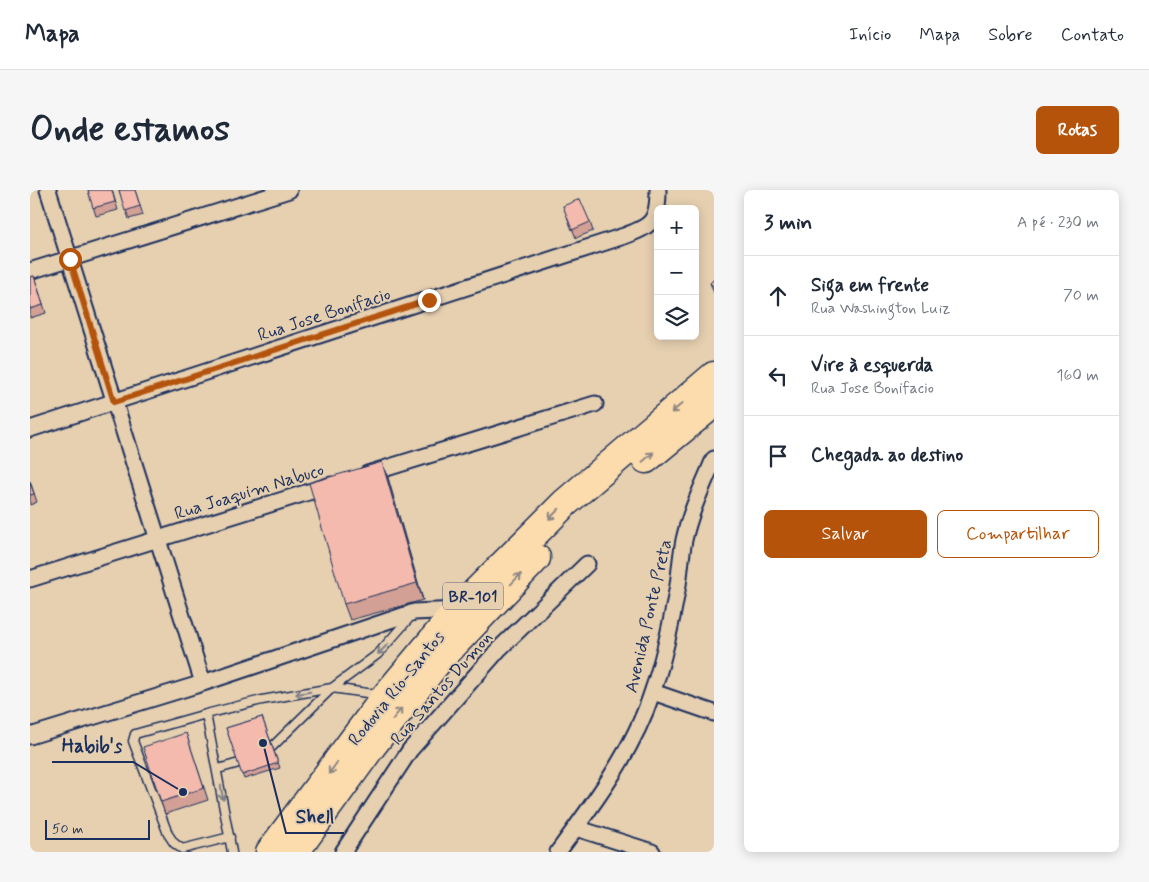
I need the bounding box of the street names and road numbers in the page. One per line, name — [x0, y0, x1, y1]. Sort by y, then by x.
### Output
street label: Rua Jose Bonifacio — [255, 282, 394, 348]
street label: Rua Joaquim Nabuco — [172, 458, 327, 526]
street label: Avenida Ponte Preta — [620, 537, 678, 695]
road number: BR-101 — [443, 582, 503, 610]
street label: Rodovia Rio-Santos — [343, 626, 451, 751]
street label: Rua Santos Dumon — [385, 626, 498, 751]

